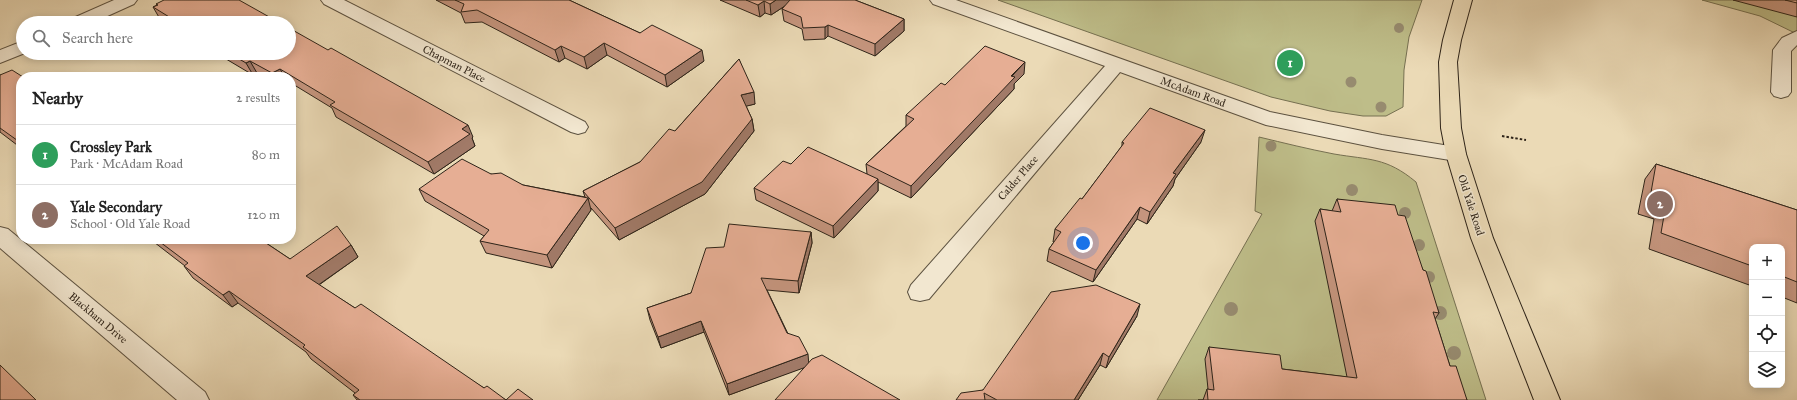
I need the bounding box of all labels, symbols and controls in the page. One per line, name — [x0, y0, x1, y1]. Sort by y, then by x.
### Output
search box — [16, 16, 296, 60]
icon: search — [30, 27, 52, 49]
text: Search here — [62, 29, 133, 47]
street label: Chapman Place — [420, 43, 488, 86]
pin: 1 — [1277, 48, 1303, 78]
street label: McAdam Road — [1159, 74, 1228, 110]
text: Nearby — [32, 88, 83, 109]
text: 2 results — [236, 90, 280, 106]
text: Crossley Park — [70, 138, 152, 156]
text: 1 — [42, 147, 48, 163]
text: 80 m — [252, 147, 280, 163]
street label: Calder Place — [995, 153, 1041, 203]
text: Park · McAdam Road — [70, 156, 183, 172]
street label: Old Yale Road — [1455, 173, 1487, 238]
pin: 2 — [1647, 189, 1673, 219]
text: Yale Secondary — [70, 198, 162, 216]
text: 2 — [42, 207, 48, 223]
text: 120 m — [247, 207, 280, 223]
text: School · Old Yale Road — [70, 216, 190, 232]
your location — [1073, 233, 1093, 253]
map controls — [1749, 244, 1785, 388]
button: + — [1749, 244, 1785, 280]
button: − — [1749, 280, 1785, 316]
street label: Blackham Drive — [66, 290, 130, 347]
button: locate — [1749, 316, 1785, 352]
button: layers — [1749, 352, 1785, 388]

